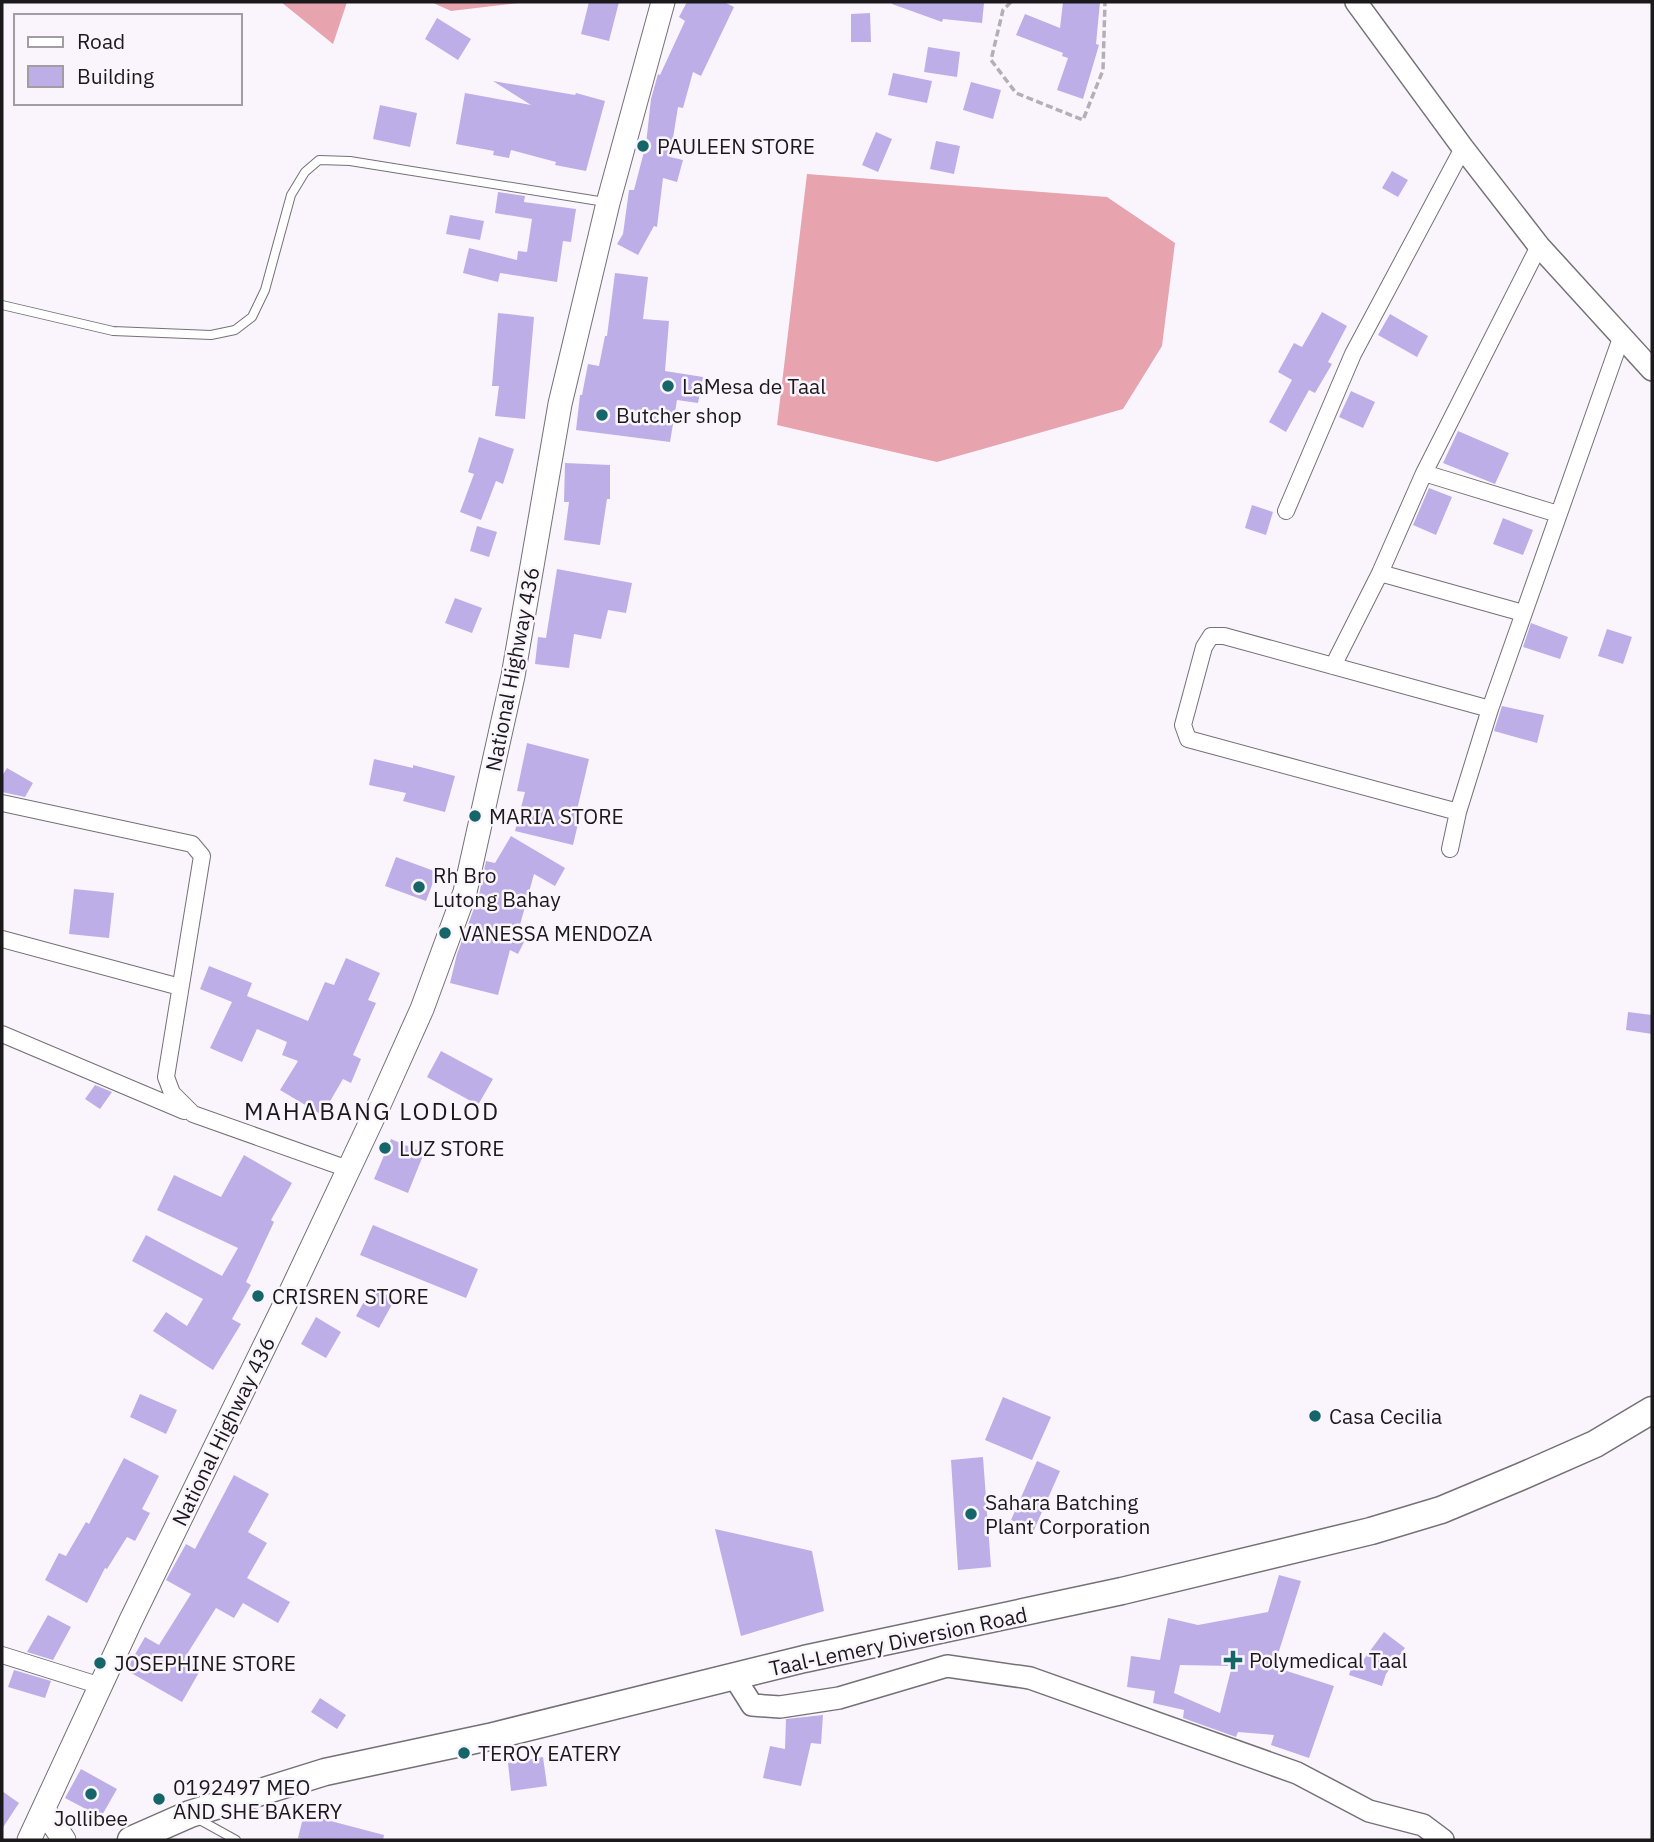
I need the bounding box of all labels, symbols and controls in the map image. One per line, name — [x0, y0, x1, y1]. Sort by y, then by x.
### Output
legend — [14, 14, 242, 105]
text: Road — [77, 27, 125, 55]
text: Building — [77, 62, 154, 90]
place label: PAULEEN STORE — [657, 132, 815, 160]
marker: PAULEEN STORE — [635, 138, 651, 154]
place label: LaMesa de Taal — [682, 372, 826, 400]
marker: LaMesa de Taal — [660, 378, 676, 394]
place label: Butcher shop — [616, 401, 742, 429]
marker: Butcher shop — [594, 407, 610, 423]
street label: National Highway 436 — [478, 564, 546, 774]
place label: MARIA STORE — [489, 802, 624, 830]
marker: MARIA STORE — [467, 808, 483, 824]
place label: Rh Bro Lutong Bahay — [433, 861, 561, 913]
marker: Rh Bro Lutong Bahay — [411, 879, 427, 895]
place label: VANESSA MENDOZA — [459, 919, 653, 947]
marker: VANESSA MENDOZA — [437, 925, 453, 941]
district label: MAHABANG LODLOD — [244, 1095, 500, 1127]
place label: LUZ STORE — [399, 1134, 504, 1162]
marker: LUZ STORE — [377, 1140, 393, 1156]
place label: CRISREN STORE — [272, 1282, 429, 1310]
marker: CRISREN STORE — [250, 1288, 266, 1304]
street label: National Highway 436 — [165, 1332, 281, 1530]
place label: Casa Cecilia — [1329, 1402, 1442, 1430]
marker: Casa Cecilia — [1307, 1408, 1323, 1424]
place label: Sahara Batching Plant Corporation — [985, 1488, 1151, 1540]
marker: Sahara Batching Plant Corporation — [963, 1506, 979, 1522]
street label: Taal-Lemery Diversion Road — [766, 1600, 1030, 1682]
place label: Polymedical Taal — [1249, 1646, 1408, 1674]
place label: JOSEPHINE STORE — [114, 1649, 296, 1677]
marker: Polymedical Taal — [1223, 1650, 1243, 1670]
marker: JOSEPHINE STORE — [92, 1655, 108, 1671]
place label: TEROY EATERY — [478, 1739, 621, 1767]
marker: TEROY EATERY — [456, 1745, 472, 1761]
place label: 0192497 MEO AND SHE BAKERY — [173, 1773, 343, 1825]
marker: Jollibee — [83, 1786, 99, 1802]
marker: 0192497 MEO AND SHE BAKERY — [151, 1791, 167, 1807]
place label: Jollibee — [54, 1804, 128, 1832]

